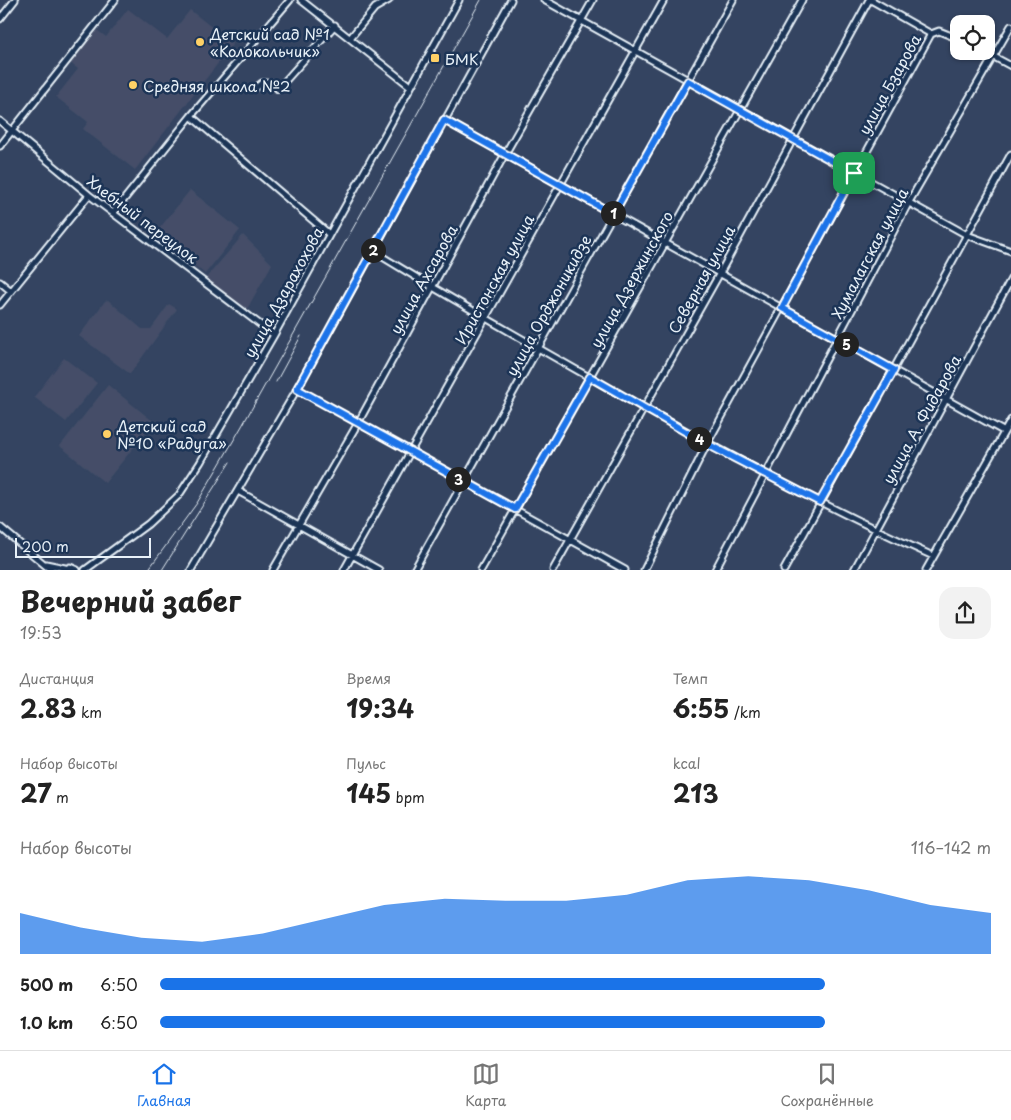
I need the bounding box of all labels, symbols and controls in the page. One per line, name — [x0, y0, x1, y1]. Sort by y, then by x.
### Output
map controls — [950, 15, 995, 60]
button: locate — [950, 15, 995, 60]
place label: Детский сад №1 «Колокольчик» — [209, 22, 330, 62]
street label: улица Бзарова — [852, 29, 926, 138]
marker: Детский сад №1 «Колокольчик» — [194, 36, 206, 48]
place label: БМК — [445, 47, 478, 70]
marker: БМК — [429, 52, 441, 64]
place label: Средняя школа №2 — [143, 74, 291, 97]
marker: Средняя школа №2 — [127, 79, 139, 91]
pin — [833, 152, 875, 194]
icon: arrive — [840, 159, 868, 187]
street label: Хлебный переулок — [82, 169, 204, 269]
street label: Хумалагская улица — [825, 183, 914, 323]
pin: 1 — [600, 200, 626, 226]
text: 1 — [610, 203, 617, 224]
street label: улица Дзержинского — [584, 206, 678, 352]
street label: Иристонская улица — [449, 209, 540, 348]
street label: улица Ахсарова — [383, 220, 463, 338]
street label: Северная улица — [662, 220, 741, 337]
street label: улица Дзарахохова — [237, 222, 329, 362]
street label: улица Орджоникидзе — [500, 230, 596, 380]
pin: 2 — [360, 238, 386, 262]
text: 2 — [369, 240, 378, 261]
pin: 5 — [834, 332, 858, 356]
text: 5 — [842, 334, 851, 355]
street label: улица А. Фидарова — [876, 350, 966, 488]
place label: Детский сад №10 «Радуга» — [116, 414, 227, 454]
pin: 4 — [686, 426, 712, 452]
marker: Детский сад №10 «Радуга» — [101, 428, 113, 440]
text: 4 — [695, 429, 704, 450]
pin: 3 — [446, 466, 470, 492]
text: 3 — [454, 469, 463, 490]
scale bar — [15, 535, 151, 558]
text: 200 m — [22, 536, 69, 557]
text: Вечерний забег — [20, 579, 241, 622]
button: share — [939, 587, 991, 639]
text: 19:53 — [20, 620, 62, 644]
text: Дистанция — [20, 668, 94, 689]
text: Время — [346, 668, 391, 689]
text: Темп — [673, 668, 708, 689]
text: 2.83 — [20, 689, 76, 727]
text: 19:34 — [346, 689, 414, 727]
text: 6:55 — [673, 689, 729, 727]
text: km — [76, 702, 102, 723]
text: /km — [729, 702, 761, 723]
text: Набор высоты — [20, 753, 118, 774]
text: Пульс — [346, 753, 386, 774]
text: kcal — [673, 753, 701, 774]
text: 27 — [20, 774, 52, 812]
text: 145 — [346, 774, 391, 812]
text: 213 — [673, 774, 718, 812]
text: m — [52, 787, 69, 808]
text: bpm — [391, 787, 425, 808]
text: Набор высоты — [20, 835, 132, 859]
text: 116–142 m — [911, 835, 991, 859]
text: 500 m — [20, 972, 73, 996]
text: 6:50 — [100, 972, 138, 996]
text: 1.0 km — [20, 1010, 73, 1034]
text: 6:50 — [100, 1010, 138, 1034]
tab: Главная — [137, 1060, 191, 1111]
tab: Карта — [465, 1060, 506, 1111]
tab: Сохранённые — [780, 1060, 874, 1111]

